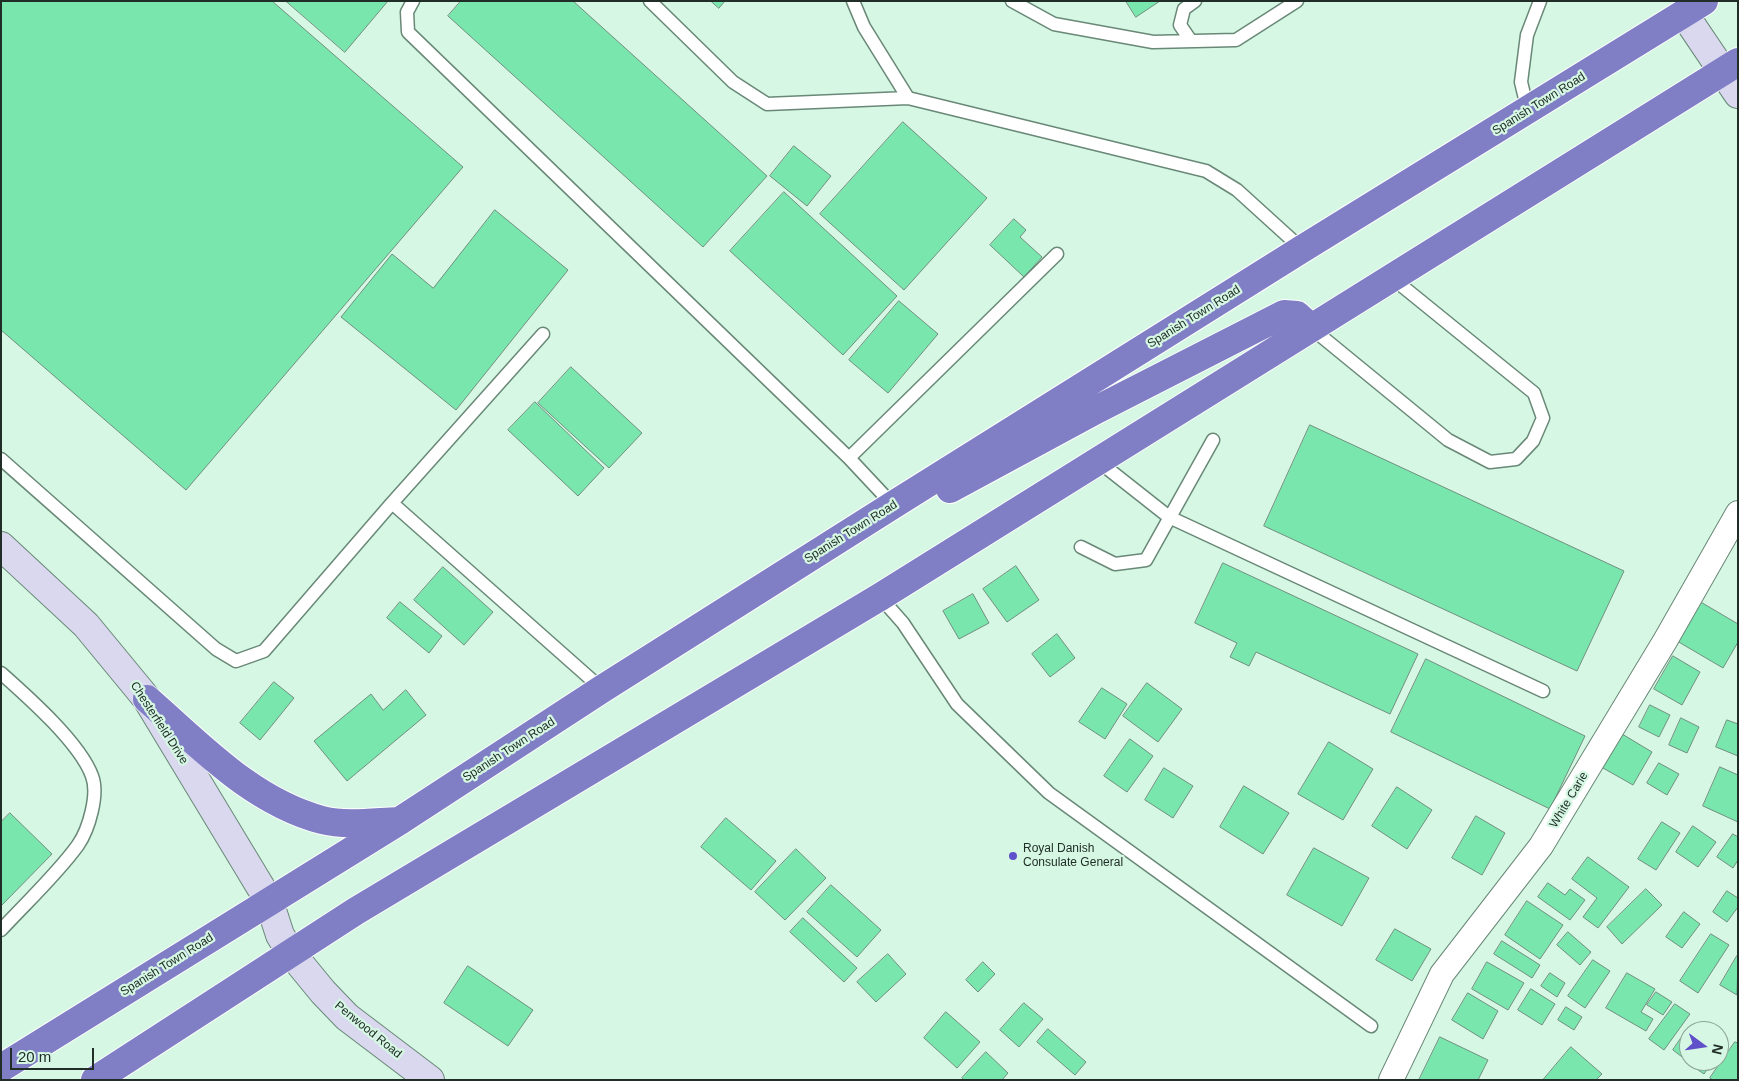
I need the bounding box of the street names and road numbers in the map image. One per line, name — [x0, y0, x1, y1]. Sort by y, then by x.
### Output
street label: Spanish Town Road — [1490, 70, 1588, 138]
street label: Spanish Town Road — [1145, 283, 1243, 351]
street label: Spanish Town Road — [802, 498, 900, 566]
street label: Chesterfield Drive — [127, 679, 191, 767]
street label: Spanish Town Road — [460, 715, 558, 785]
street label: White Carie — [1547, 769, 1591, 831]
street label: Spanish Town Road — [118, 931, 216, 999]
street label: Penwood Road — [332, 999, 404, 1061]

